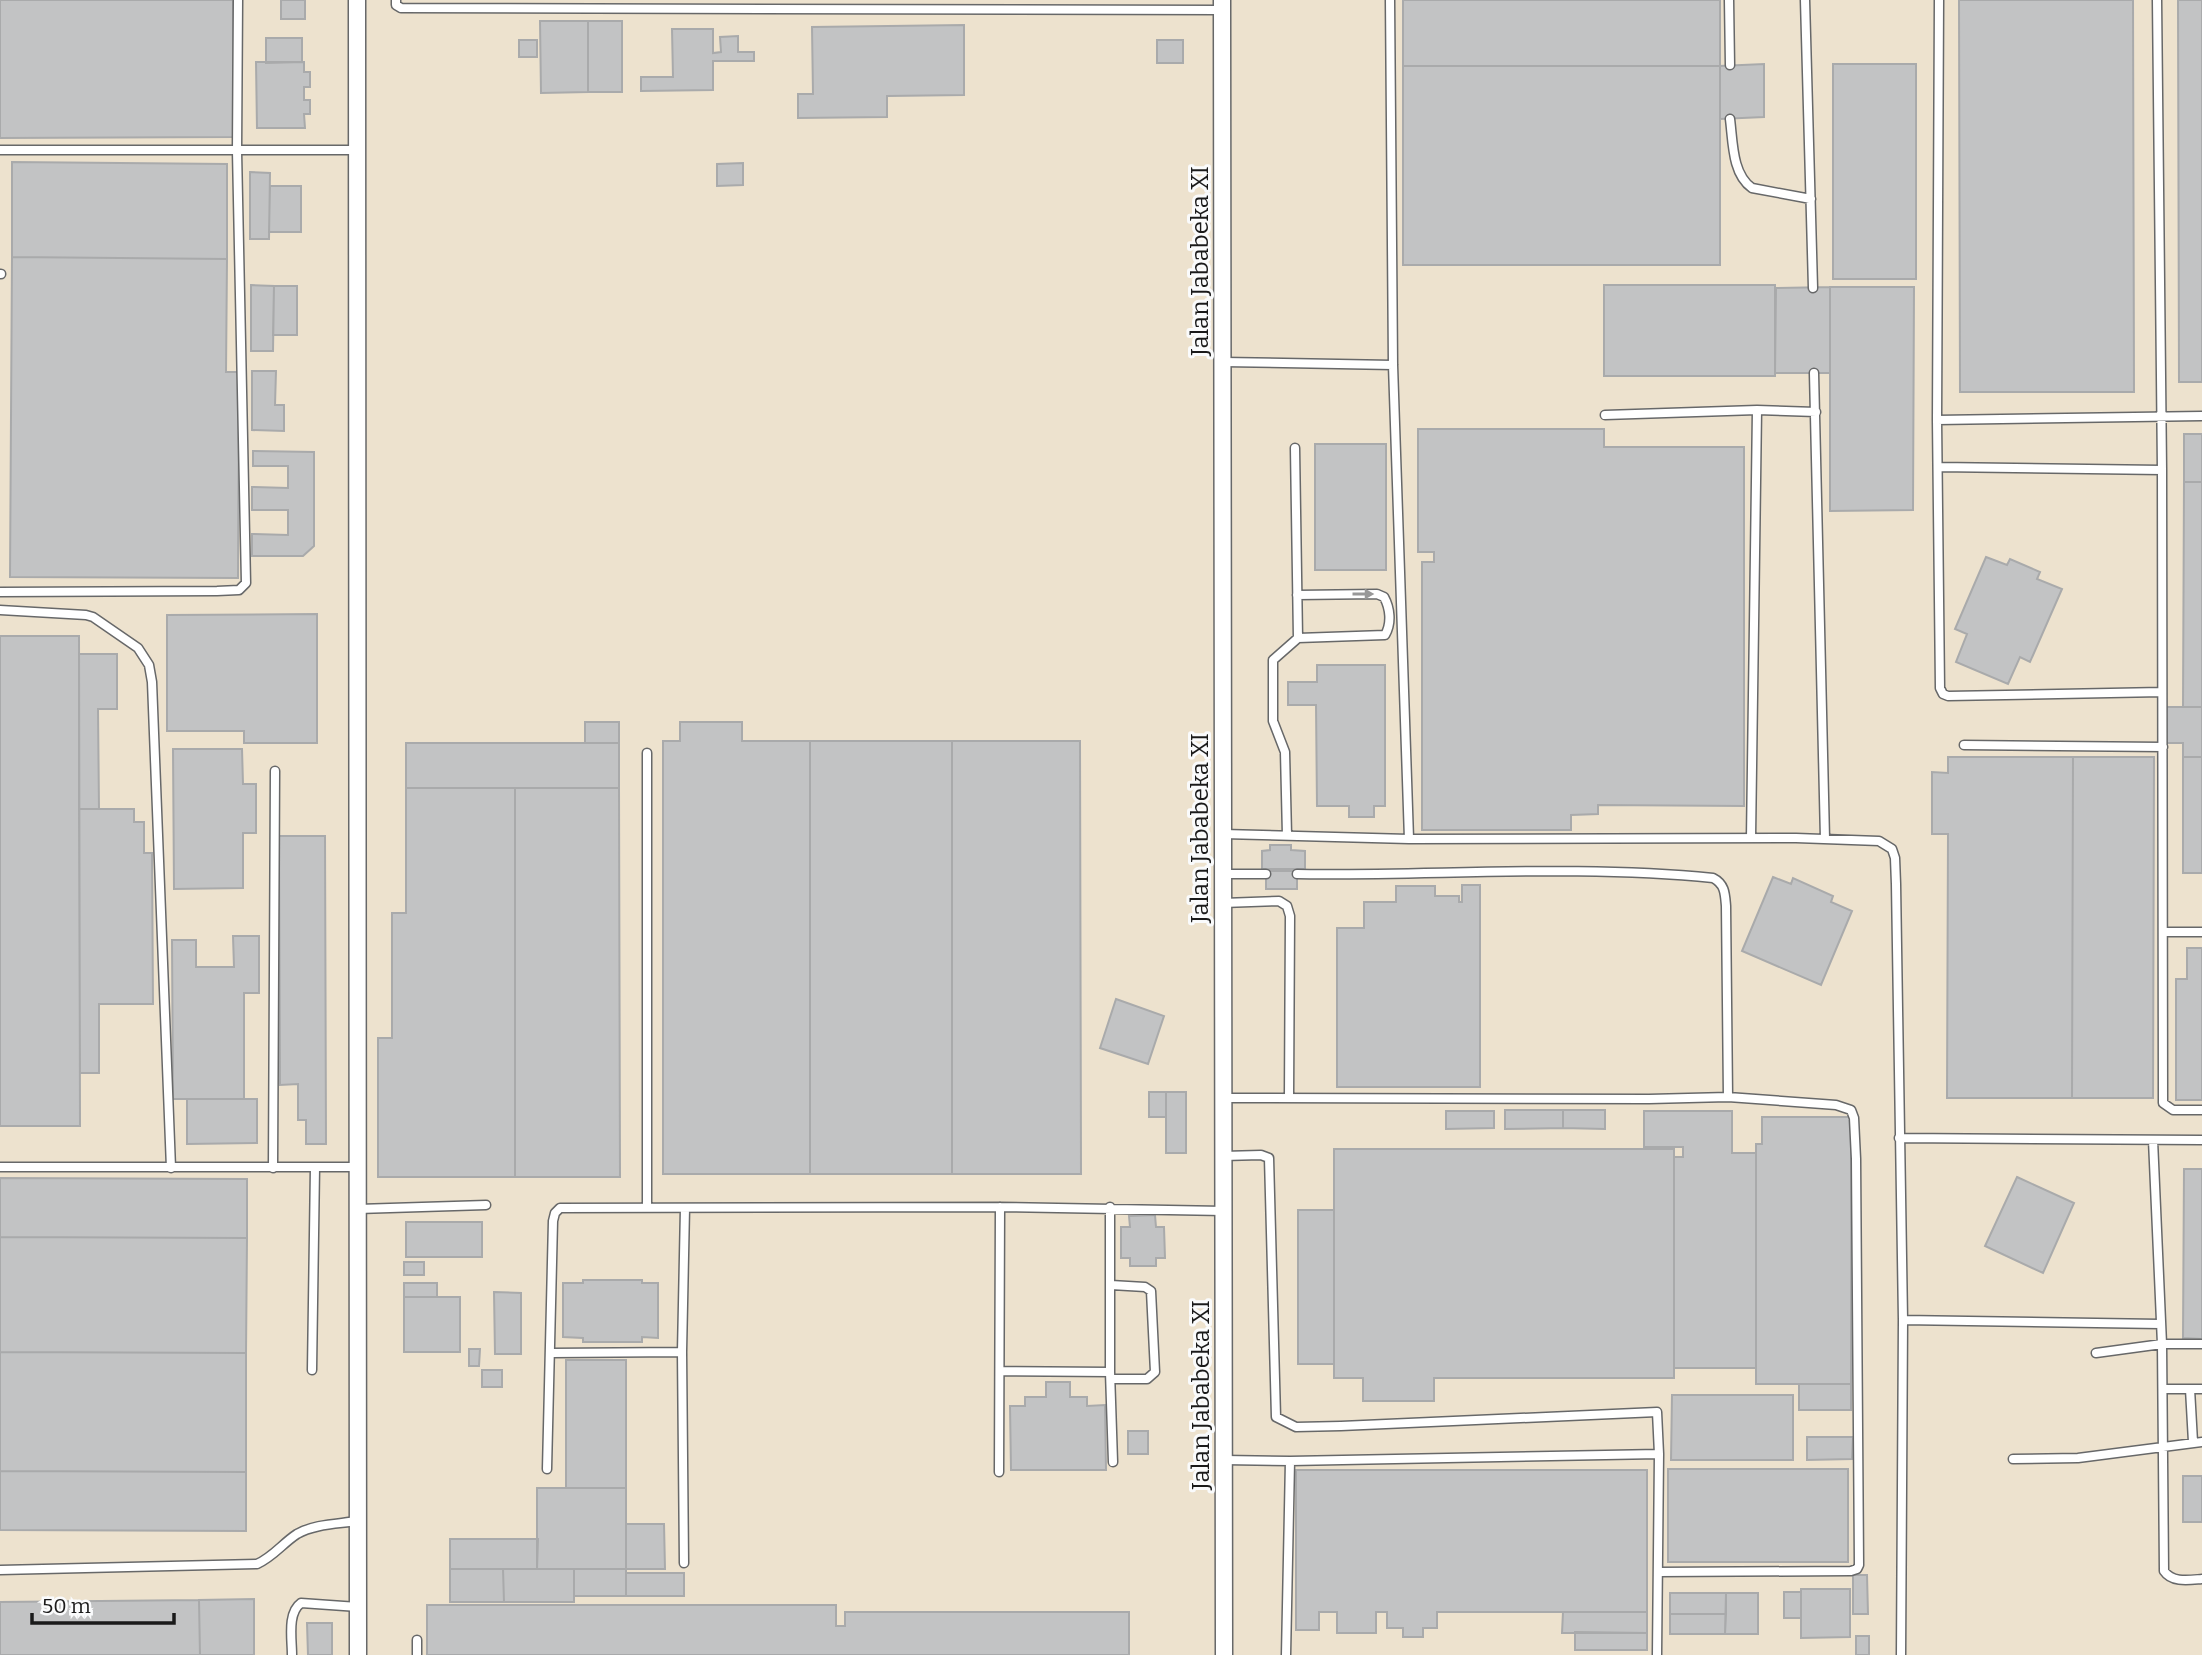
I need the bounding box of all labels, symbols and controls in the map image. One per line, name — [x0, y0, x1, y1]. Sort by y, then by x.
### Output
street label: Jalan Jababeka XI — [1186, 166, 1214, 357]
one-way arrow — [1353, 588, 1375, 600]
street label: Jalan Jababeka XI — [1186, 733, 1214, 924]
street label: Jalan Jababeka XI — [1187, 1300, 1215, 1491]
scale bar — [32, 1582, 173, 1626]
text: 50 m — [42, 1593, 91, 1619]

